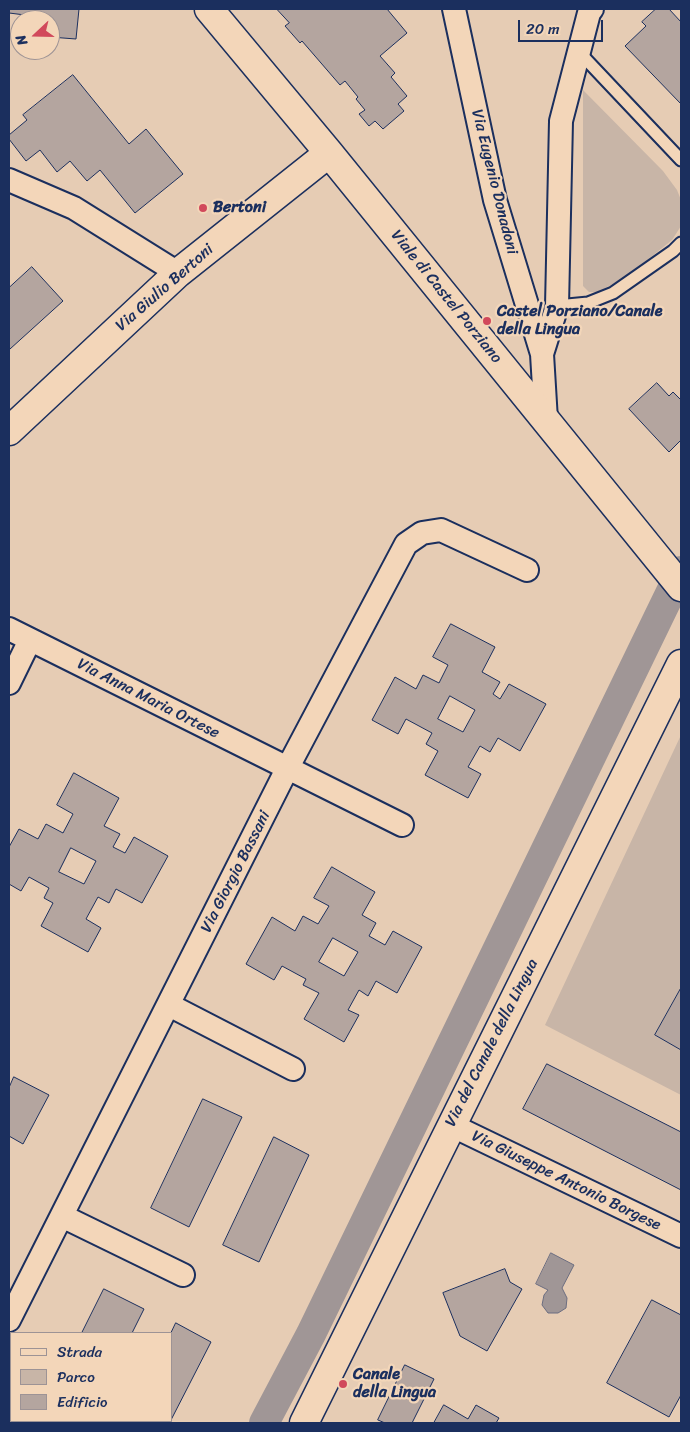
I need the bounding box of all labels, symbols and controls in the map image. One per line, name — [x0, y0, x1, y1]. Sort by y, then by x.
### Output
north arrow — [10, 10, 60, 60]
scale bar — [520, 10, 605, 42]
text: 20 m — [526, 16, 560, 42]
text: N — [8, 31, 35, 49]
street label: Via Eugenio Donadoni — [467, 107, 521, 257]
place label: Bertoni — [213, 198, 266, 218]
marker: Bertoni — [197, 202, 209, 214]
street label: Viale di Castel Porziano — [386, 226, 506, 368]
street label: Via Giulio Bertoni — [112, 240, 218, 336]
place label: Castel Porziano/Canale della Lingua — [497, 302, 662, 340]
marker: Castel Porziano/Canale della Lingua — [481, 315, 493, 327]
street label: Via Anna Maria Ortese — [74, 655, 222, 743]
street label: Via Giorgio Bassani — [197, 808, 275, 936]
street label: Via del Canale della Lingua — [441, 956, 543, 1130]
street label: Via Giuseppe Antonio Borgese — [468, 1127, 664, 1235]
legend — [10, 1332, 172, 1422]
text: Strada — [57, 1339, 102, 1365]
text: Parco — [57, 1364, 95, 1390]
place label: Canale della Lingua — [353, 1365, 436, 1403]
marker: Canale della Lingua — [337, 1378, 349, 1390]
text: Edificio — [57, 1389, 108, 1415]

